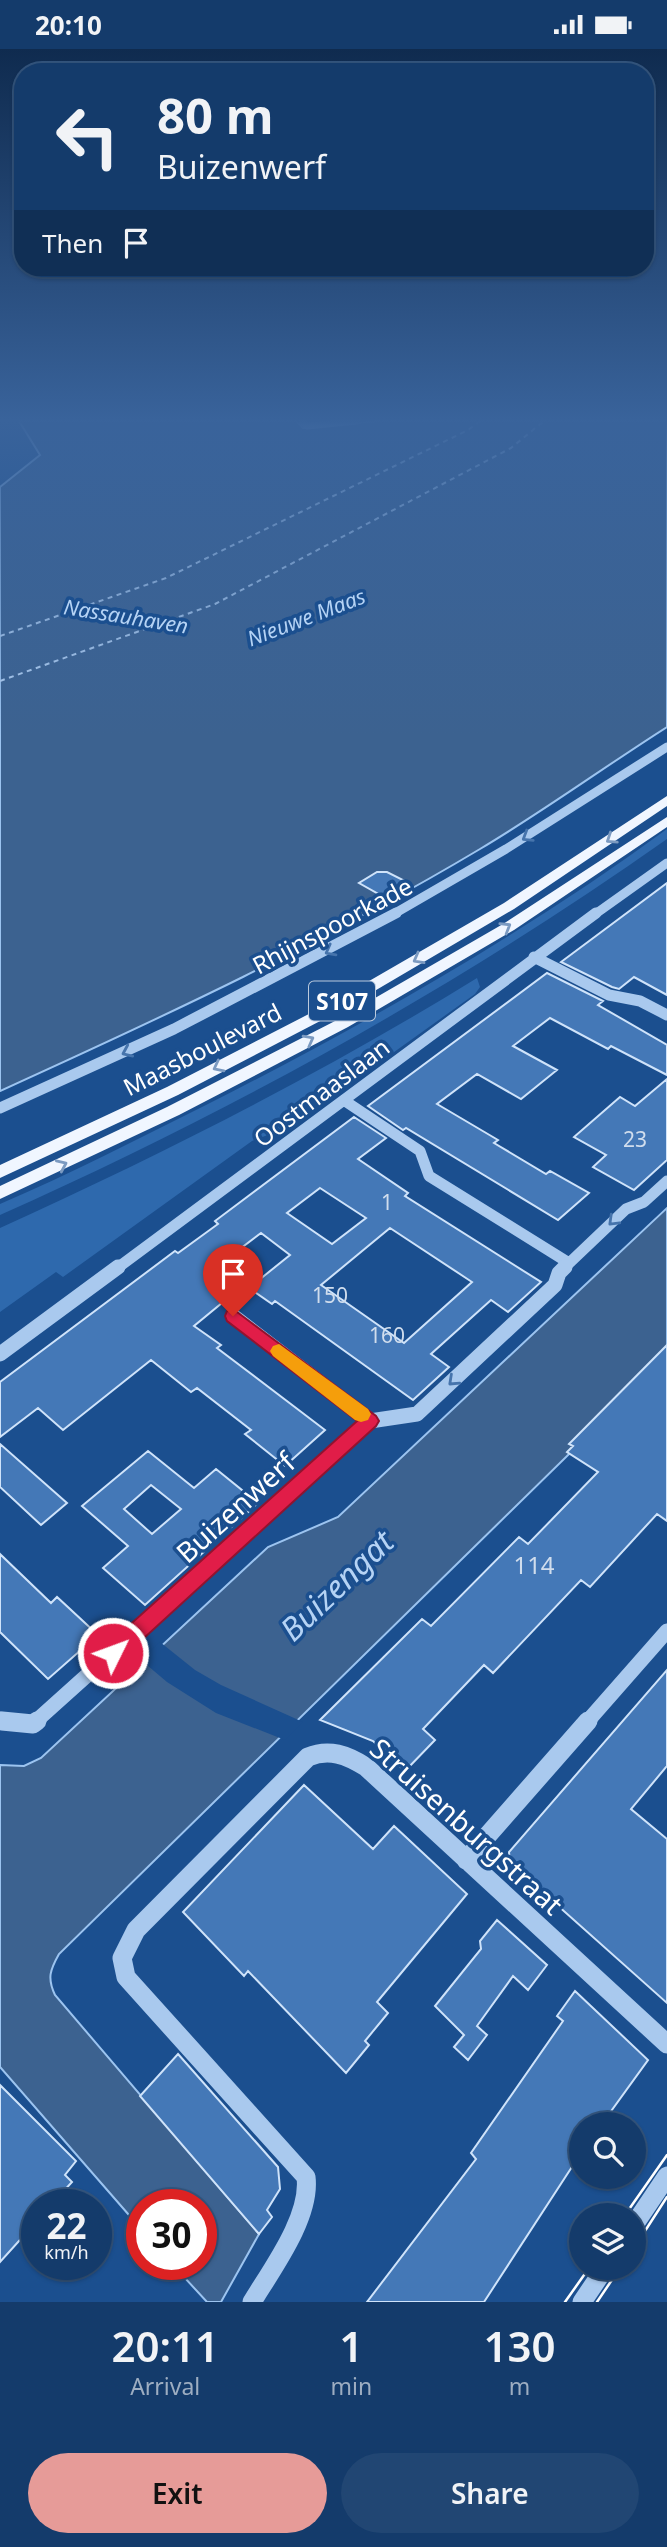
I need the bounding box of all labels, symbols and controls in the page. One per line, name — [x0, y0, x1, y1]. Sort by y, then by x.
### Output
text: 20:10 — [35, 7, 102, 43]
text: 80 m — [157, 82, 274, 148]
icon: left — [42, 91, 133, 182]
text: Buizenwerf — [157, 145, 326, 188]
icon: arrive — [117, 224, 155, 262]
text: Then — [42, 225, 103, 261]
water label: Nieuwe Maas — [243, 582, 369, 652]
water label: Nassauhaven — [62, 592, 190, 640]
one-way arrow — [522, 829, 535, 842]
one-way arrow — [606, 831, 619, 843]
street label: Rhijnspoorkade — [246, 869, 418, 981]
one-way arrow — [499, 923, 512, 936]
one-way arrow — [325, 943, 338, 956]
one-way arrow — [413, 951, 426, 964]
road number: S107 — [309, 981, 375, 1021]
street label: Maasboulevard — [117, 995, 287, 1103]
street label: Oostmaaslaan — [246, 1030, 396, 1154]
one-way arrow — [302, 1035, 314, 1049]
one-way arrow — [121, 1044, 134, 1058]
one-way arrow — [213, 1059, 225, 1073]
house number: 23 — [623, 1125, 647, 1153]
one-way arrow — [55, 1159, 67, 1173]
house number: 1 — [381, 1188, 393, 1216]
one-way arrow — [608, 1213, 621, 1226]
pin — [203, 1244, 263, 1316]
icon: arrive — [214, 1255, 252, 1293]
house number: 150 — [312, 1281, 348, 1309]
house number: 160 — [369, 1321, 405, 1349]
one-way arrow — [448, 1372, 461, 1385]
street label: Buizenwerf — [167, 1442, 304, 1571]
water label: Buizengat — [270, 1519, 403, 1650]
house number: 114 — [513, 1548, 555, 1581]
position arrow — [76, 1616, 150, 1690]
street label: Struisenburgstraat — [362, 1729, 572, 1923]
map controls — [569, 2112, 646, 2280]
button: search — [569, 2112, 646, 2189]
speed limit sign: 30 — [126, 2189, 217, 2280]
text: 22 — [46, 2202, 87, 2249]
button: layers — [569, 2203, 646, 2280]
text: km/h — [44, 2240, 89, 2264]
text: 20:11 — [111, 2317, 219, 2374]
text: 1 — [339, 2317, 363, 2374]
text: 130 — [484, 2317, 556, 2374]
text: Arrival — [130, 2370, 200, 2402]
text: min — [330, 2370, 372, 2402]
text: m — [509, 2370, 530, 2402]
button: Exit — [28, 2453, 327, 2533]
button: Share — [341, 2453, 639, 2533]

